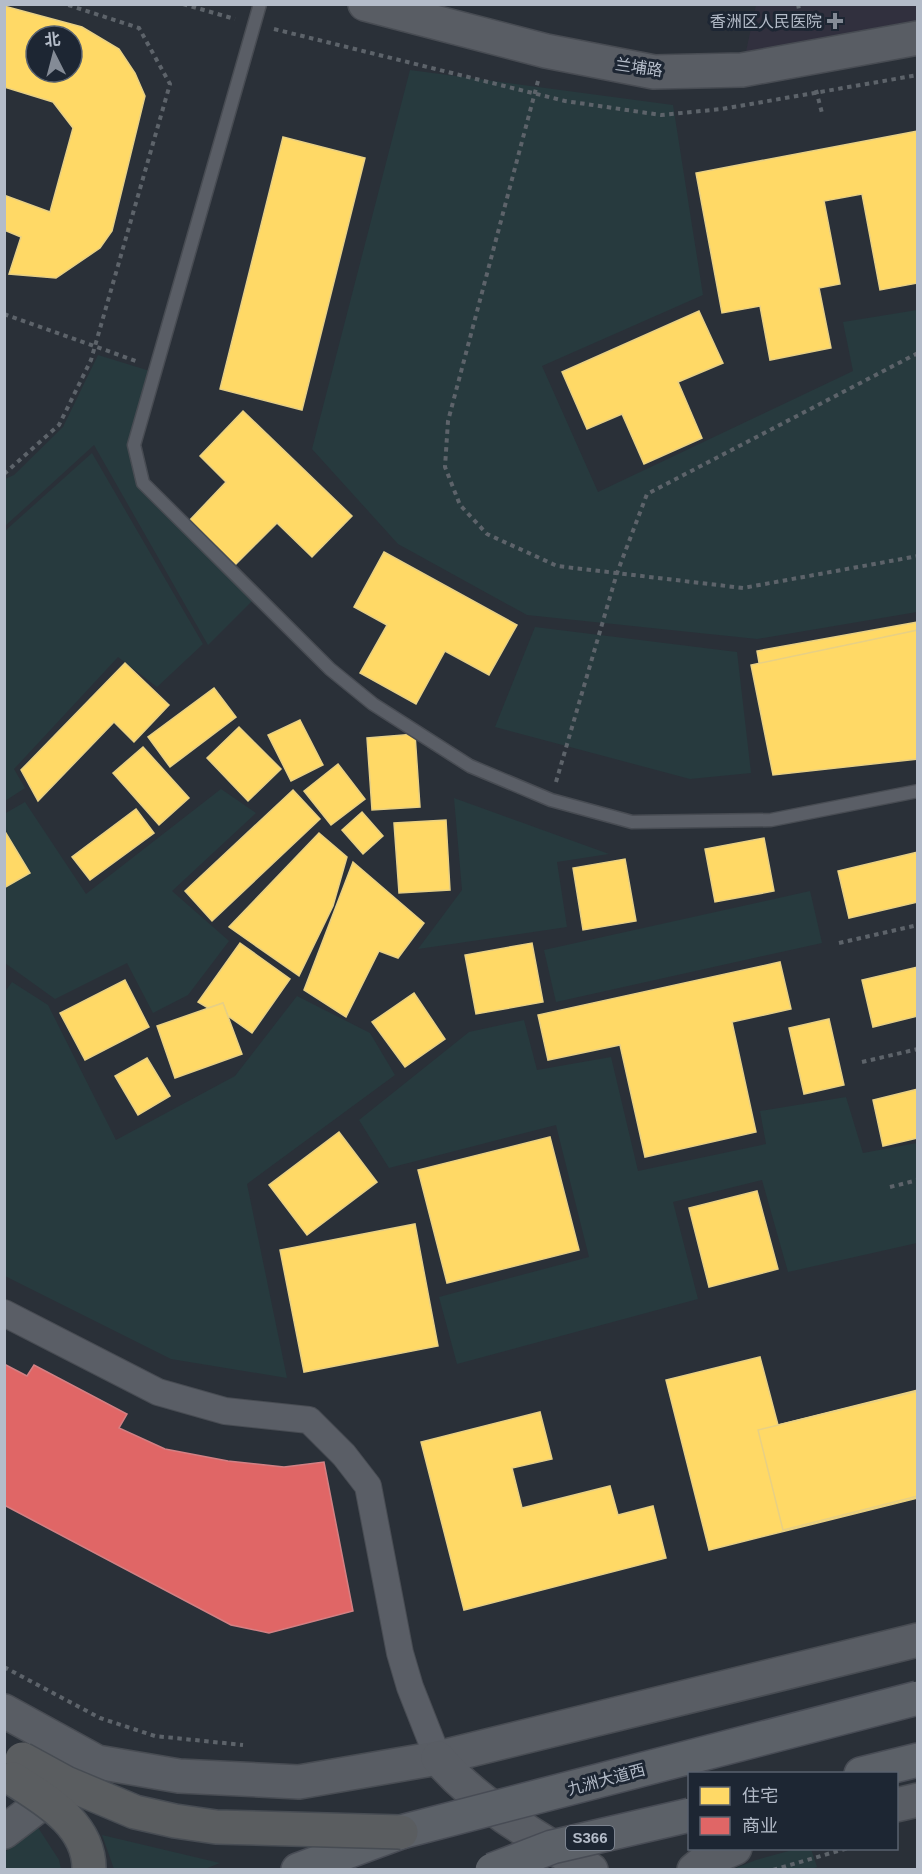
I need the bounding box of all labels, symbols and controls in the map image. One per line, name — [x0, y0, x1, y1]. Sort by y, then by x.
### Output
marker: 香洲区人民医院 — [826, 12, 844, 30]
place label: 香洲区人民医院 — [710, 13, 822, 30]
north arrow — [24, 24, 84, 84]
text: 北 — [44, 30, 61, 49]
street label: 兰埔路 — [614, 56, 664, 79]
street label: 九洲大道西 — [565, 1761, 647, 1798]
legend — [688, 1772, 898, 1850]
text: 住宅 — [742, 1786, 778, 1806]
text: 商业 — [742, 1816, 778, 1836]
road number: S366 — [566, 1826, 614, 1850]

